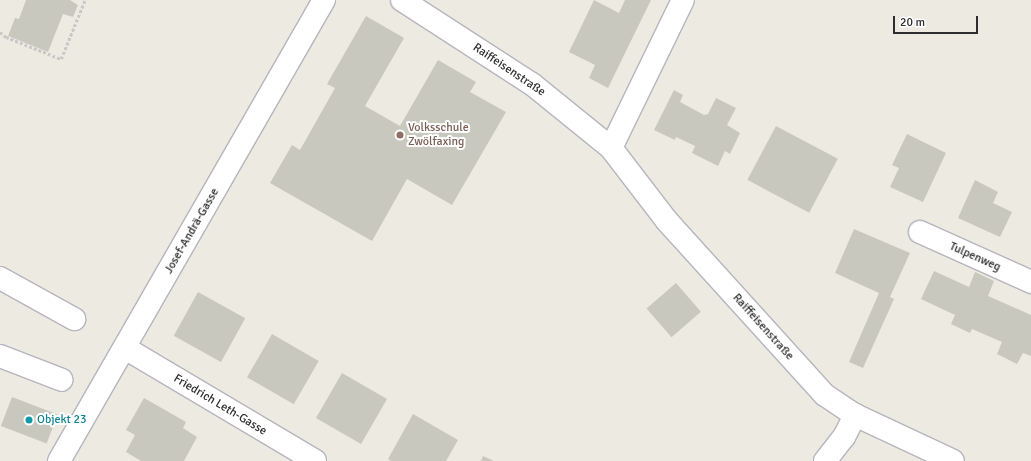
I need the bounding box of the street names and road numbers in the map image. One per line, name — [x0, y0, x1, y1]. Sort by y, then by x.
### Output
street label: Raiffeisenstraße — [470, 40, 548, 100]
street label: Josef-Andrä-Gasse — [162, 186, 222, 276]
street label: Tulpenweg — [947, 239, 1003, 275]
street label: Raiffeisenstraße — [729, 291, 797, 363]
street label: Friedrich Leth-Gasse — [171, 371, 269, 439]

